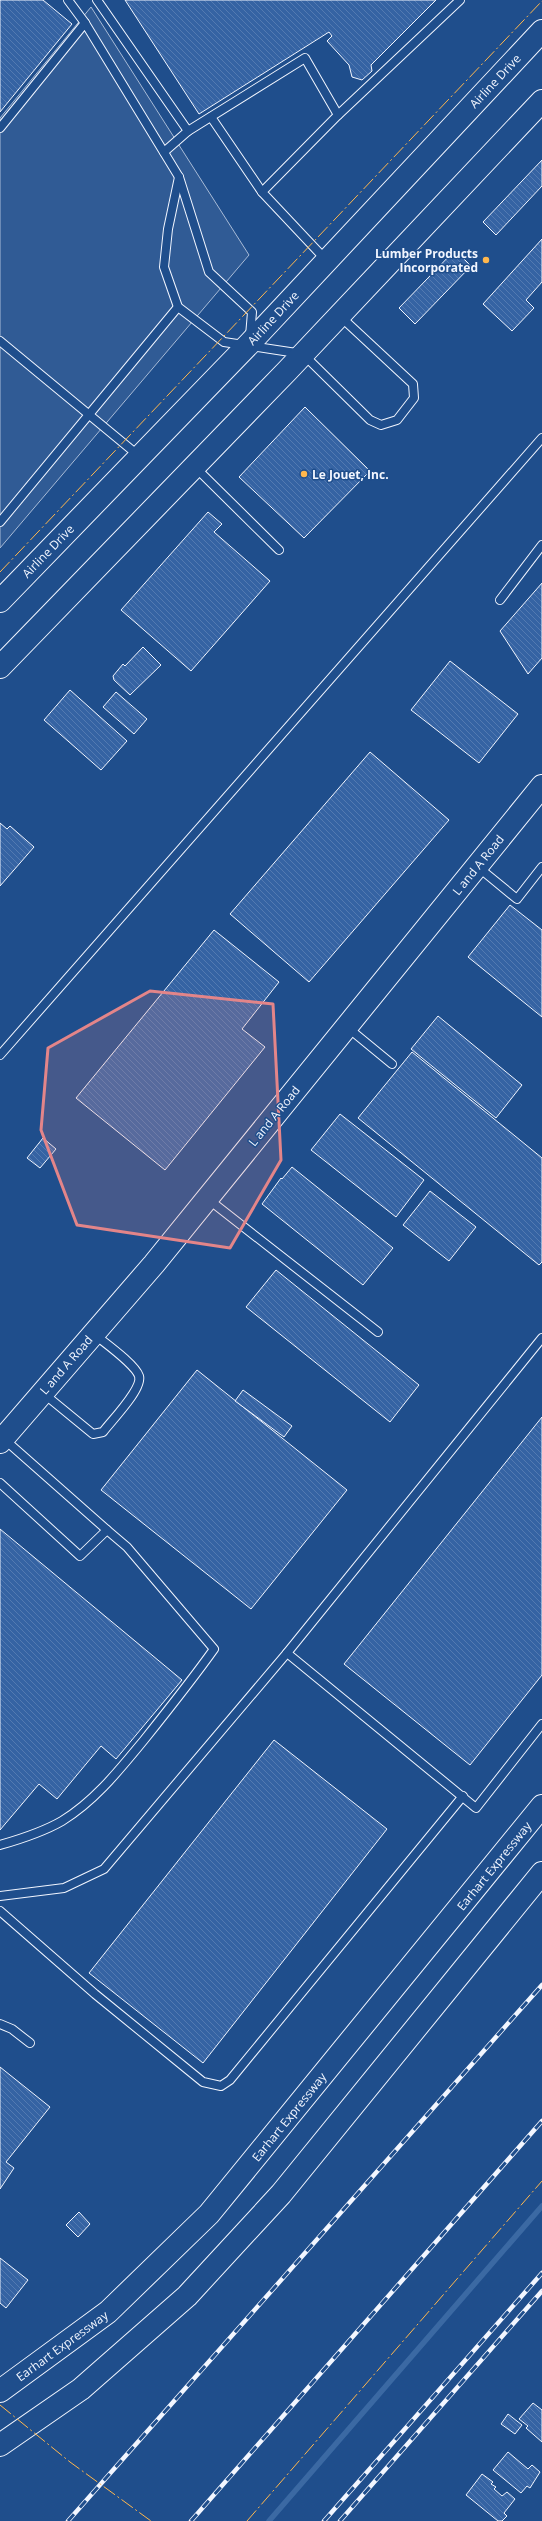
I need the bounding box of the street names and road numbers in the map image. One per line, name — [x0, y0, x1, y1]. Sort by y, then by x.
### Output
street label: Airline Drive — [466, 50, 525, 112]
street label: Airline Drive — [244, 287, 303, 349]
street label: Airline Drive — [18, 520, 78, 581]
street label: L and A Road — [448, 831, 508, 899]
street label: L and A Road — [244, 1082, 304, 1150]
street label: L and A Road — [36, 1332, 96, 1398]
street label: Earhart Expressway — [453, 1817, 536, 1914]
street label: Earhart Expressway — [248, 2068, 331, 2165]
street label: Earhart Expressway — [13, 2306, 112, 2385]

